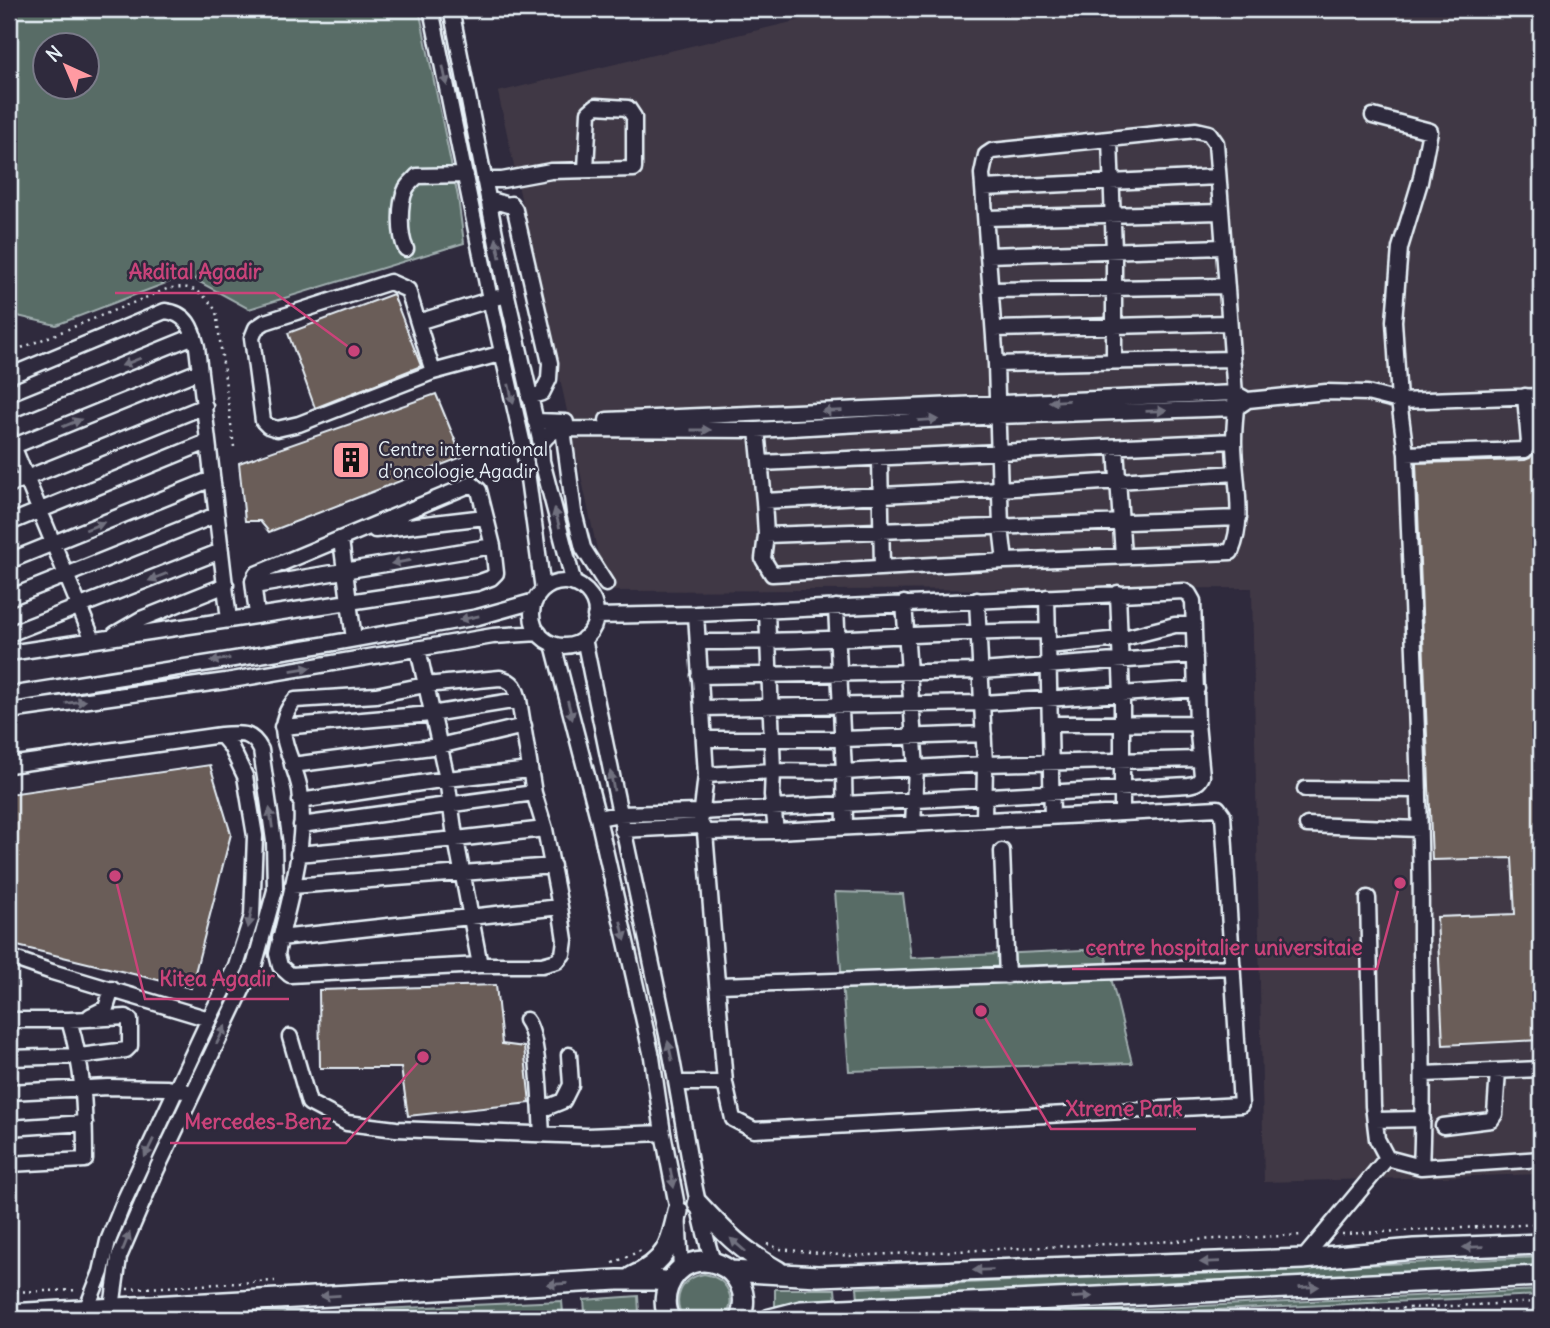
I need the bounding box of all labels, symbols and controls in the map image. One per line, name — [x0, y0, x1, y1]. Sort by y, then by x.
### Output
north arrow — [32, 32, 102, 102]
text: N — [41, 41, 67, 67]
one-way arrow — [439, 65, 450, 87]
one-way arrow — [492, 237, 503, 259]
callout: Akdital Agadir — [115, 251, 275, 293]
text: Akdital Agadir — [129, 258, 262, 285]
one-way arrow — [120, 356, 141, 367]
one-way arrow — [506, 383, 517, 405]
one-way arrow — [1048, 396, 1070, 407]
one-way arrow — [1145, 405, 1167, 417]
one-way arrow — [820, 406, 842, 417]
one-way arrow — [918, 415, 940, 426]
one-way arrow — [62, 417, 83, 428]
one-way arrow — [690, 424, 712, 436]
place label: Centre international d'oncologie Agadir — [378, 437, 548, 483]
building icon: Centre international d'oncologie Agadir — [330, 439, 372, 481]
one-way arrow — [551, 506, 562, 528]
one-way arrow — [84, 521, 105, 532]
one-way arrow — [390, 557, 412, 568]
one-way arrow — [147, 571, 168, 582]
one-way arrow — [458, 613, 480, 624]
one-way arrow — [209, 655, 231, 666]
one-way arrow — [290, 663, 312, 674]
one-way arrow — [65, 696, 87, 707]
one-way arrow — [565, 699, 576, 721]
one-way arrow — [607, 770, 618, 792]
one-way arrow — [265, 807, 276, 829]
one-way arrow — [244, 907, 255, 929]
one-way arrow — [618, 920, 629, 942]
callout: centre hospitalier universitaie — [1072, 927, 1377, 969]
text: centre hospitalier universitaie — [1086, 934, 1363, 961]
callout: Kitea Agadir — [145, 957, 289, 999]
text: Kitea Agadir — [159, 965, 275, 992]
one-way arrow — [215, 1025, 226, 1045]
one-way arrow — [665, 1040, 676, 1062]
callout: Xtreme Park — [1051, 1087, 1196, 1129]
text: Xtreme Park — [1065, 1095, 1183, 1122]
callout: Mercedes-Benz — [170, 1101, 346, 1143]
text: Mercedes-Benz — [184, 1108, 332, 1135]
one-way arrow — [144, 1138, 155, 1158]
one-way arrow — [666, 1167, 677, 1189]
one-way arrow — [120, 1231, 131, 1252]
one-way arrow — [729, 1238, 746, 1253]
one-way arrow — [1462, 1241, 1484, 1253]
one-way arrow — [1199, 1257, 1221, 1268]
one-way arrow — [972, 1265, 994, 1276]
one-way arrow — [545, 1278, 567, 1289]
one-way arrow — [1299, 1281, 1321, 1292]
one-way arrow — [318, 1291, 340, 1302]
one-way arrow — [1071, 1292, 1093, 1303]

